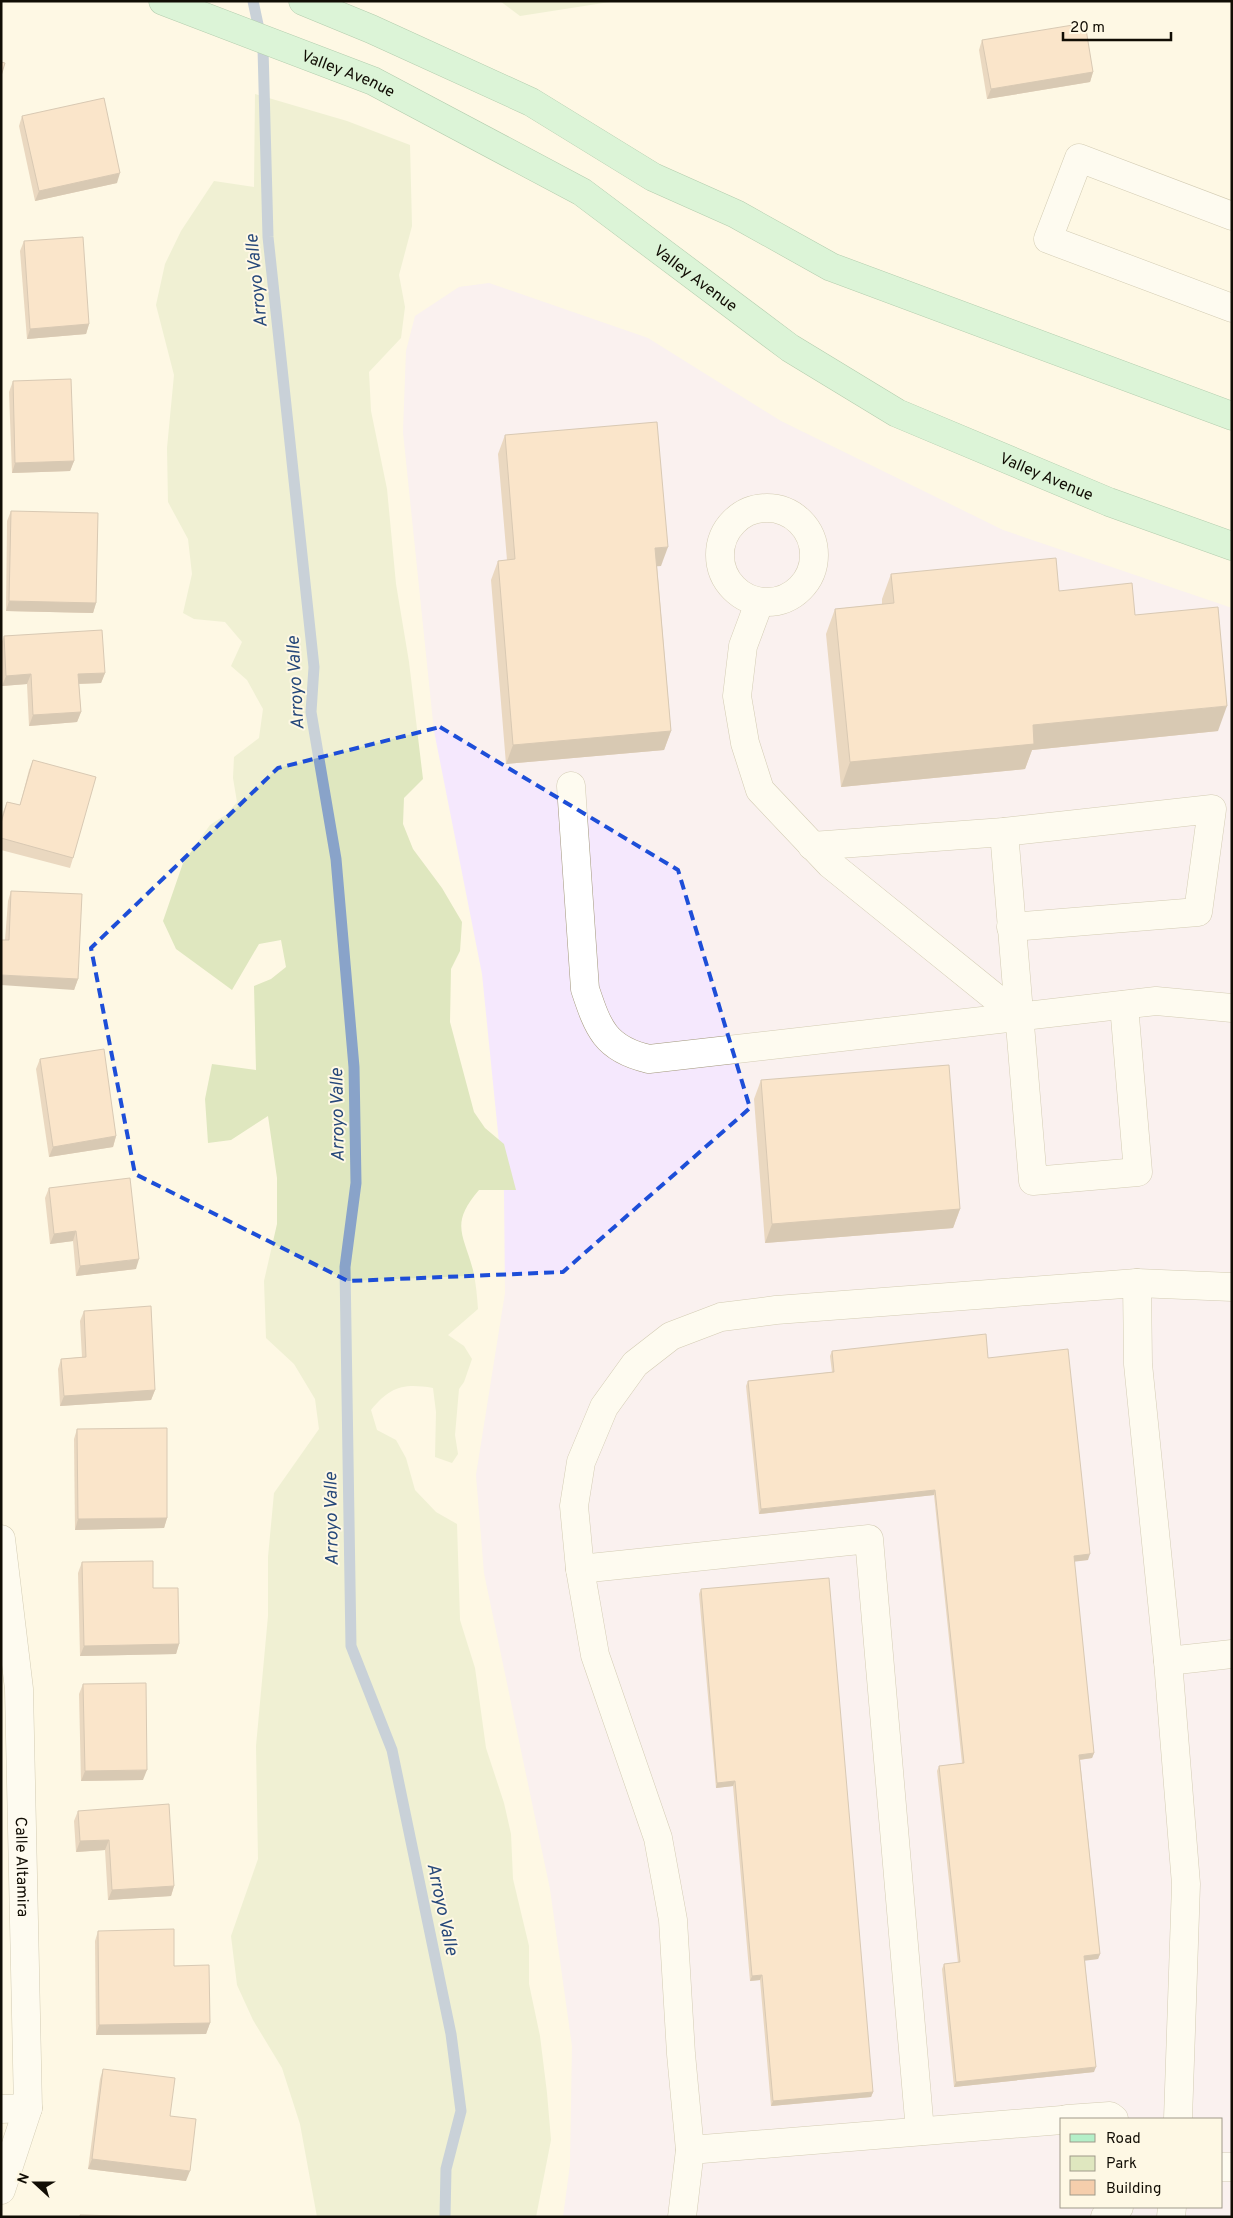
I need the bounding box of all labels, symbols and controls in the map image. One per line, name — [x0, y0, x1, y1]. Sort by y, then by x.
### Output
scale bar — [1063, 10, 1170, 42]
text: 20 m — [1070, 19, 1105, 38]
street label: Valley Avenue — [298, 47, 398, 103]
water label: Arroyo Valle — [241, 232, 274, 329]
street label: Valley Avenue — [649, 241, 741, 317]
street label: Valley Avenue — [996, 449, 1096, 506]
water label: Arroyo Valle — [283, 635, 310, 730]
water label: Arroyo Valle — [326, 1067, 351, 1162]
water label: Arroyo Valle — [320, 1471, 345, 1566]
street label: Calle Altamira — [10, 1816, 32, 1917]
water label: Arroyo Valle — [421, 1861, 463, 1958]
legend — [1060, 2118, 1223, 2208]
text: Road — [1106, 2130, 1141, 2149]
text: Park — [1106, 2155, 1137, 2174]
north arrow — [10, 2158, 60, 2208]
text: N — [15, 2171, 34, 2187]
text: Building — [1106, 2180, 1161, 2199]

